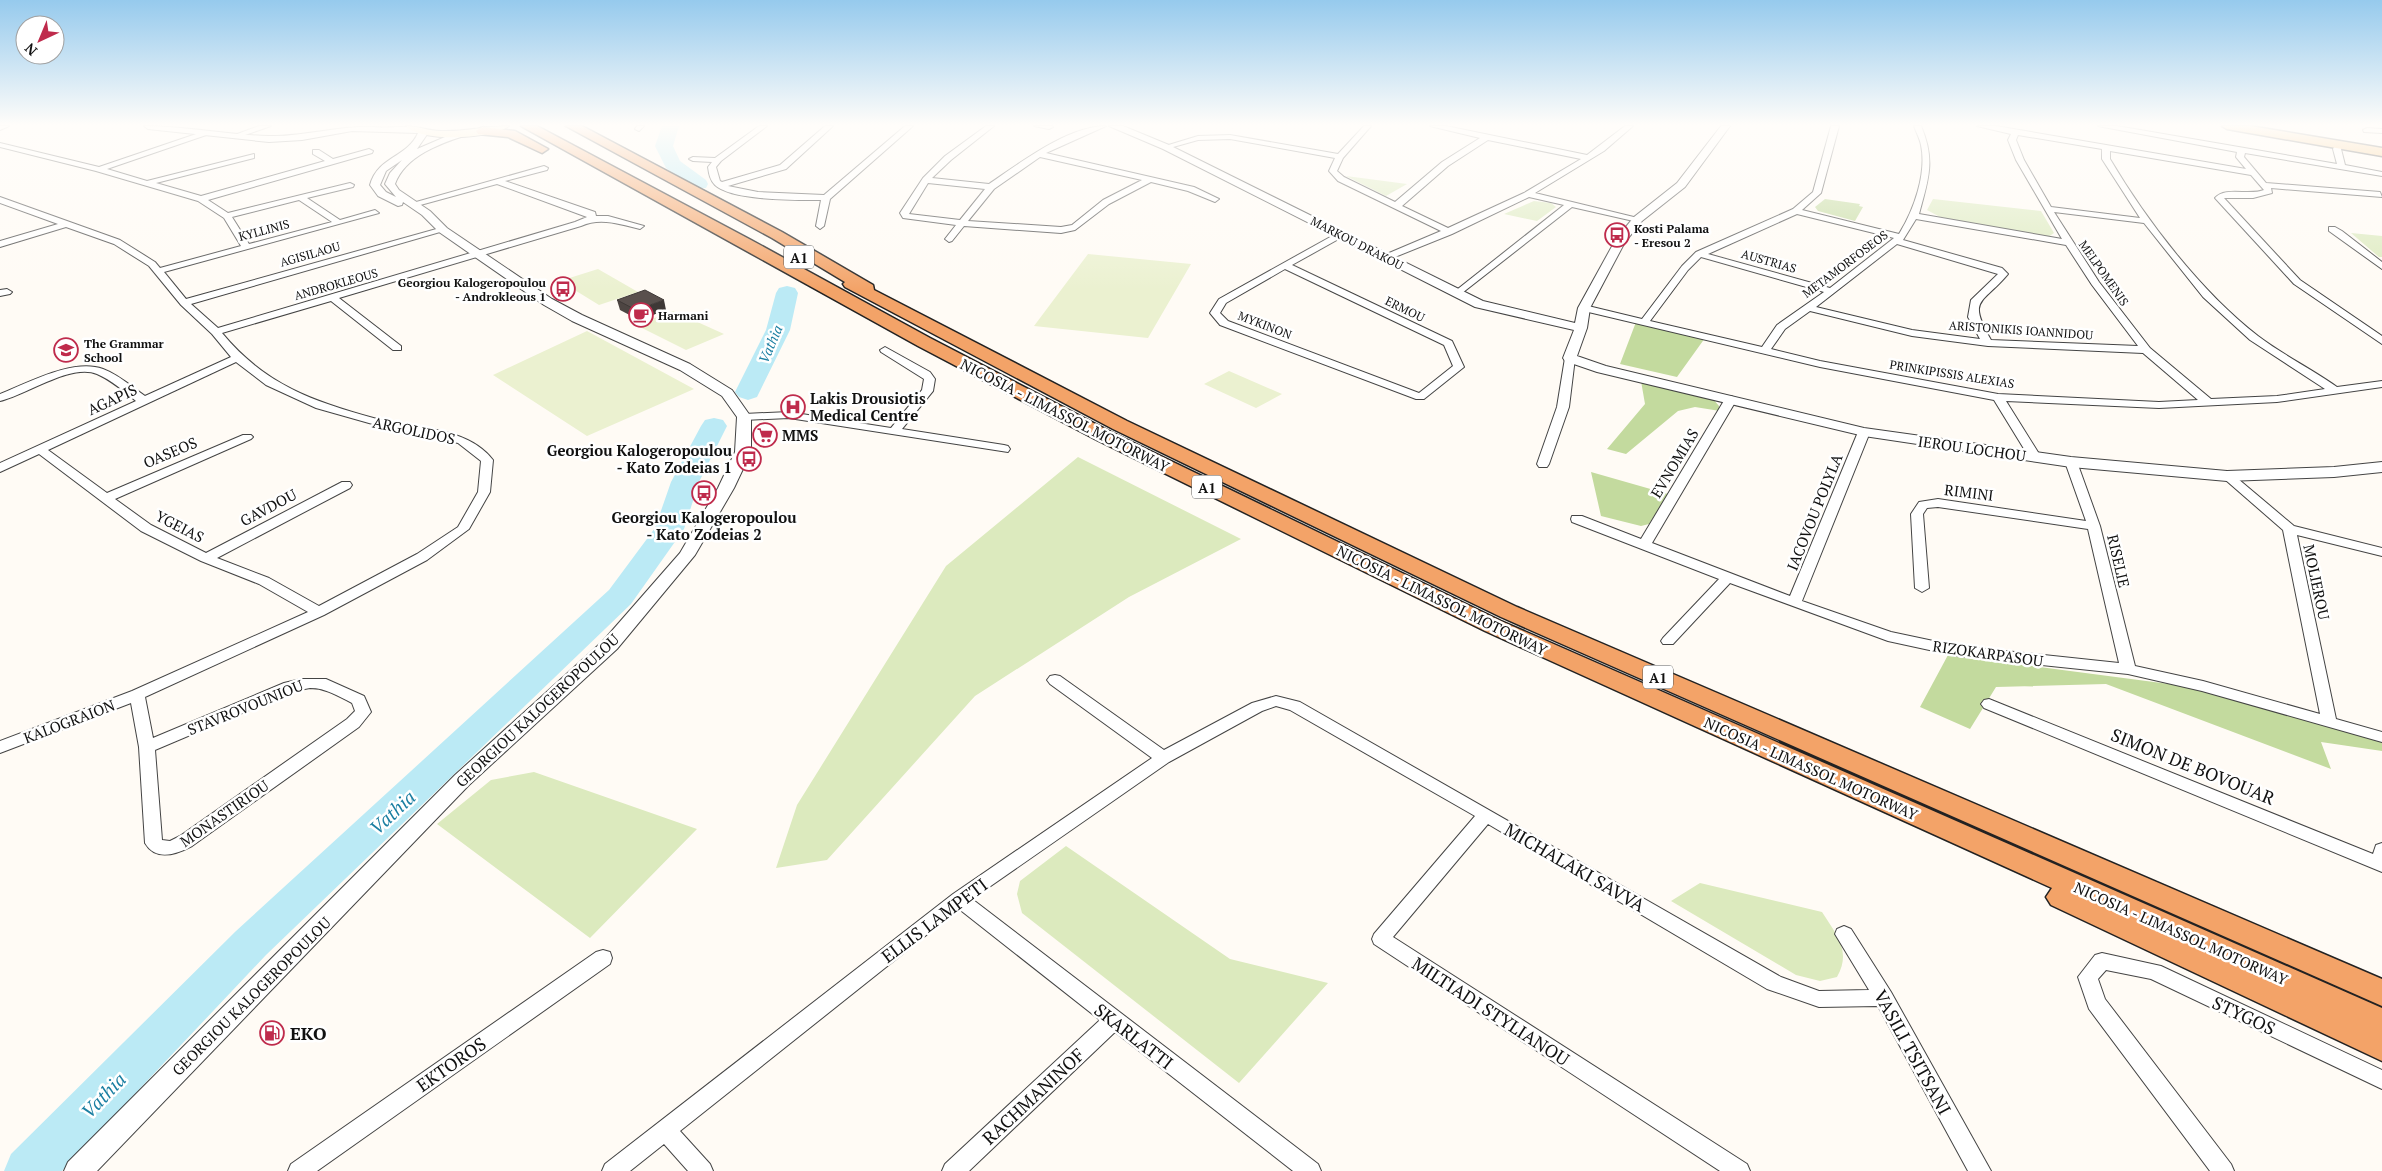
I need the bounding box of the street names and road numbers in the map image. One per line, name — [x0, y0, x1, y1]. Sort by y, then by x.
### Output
street label: MARKOU DRAKOU — [1308, 213, 1406, 273]
street label: KYLLINIS — [237, 216, 291, 244]
street label: METAMORFOSEOS — [1799, 227, 1891, 301]
street label: MELPOMENIS — [2076, 237, 2132, 309]
street label: AGISILAOU — [278, 238, 342, 270]
road number: A1 — [784, 246, 814, 268]
street label: AUSTRIAS — [1740, 246, 1798, 276]
street label: ANDROKLEOUS — [292, 265, 380, 303]
street label: ERMOU — [1383, 293, 1427, 325]
street label: MYKINON — [1236, 308, 1294, 342]
street label: ARISTONIKIS IOANNIDOU — [1948, 317, 2094, 343]
street label: NICOSIA - LIMASSOL MOTORWAY — [957, 353, 1173, 477]
street label: PRINKIPISSIS ALEXIAS — [1889, 357, 2015, 391]
street label: AGAPIS — [84, 379, 140, 419]
street label: ARGOLIDOS — [371, 411, 457, 449]
street label: EVNOMIAS — [1645, 425, 1703, 501]
street label: IEROU LOCHOU — [1917, 431, 2027, 465]
street label: OASEOS — [140, 432, 200, 472]
street label: IACOVOU POLYLA — [1782, 450, 1847, 573]
road number: A1 — [1192, 476, 1222, 498]
street label: RIMINI — [1943, 479, 1995, 505]
street label: GAVDOU — [236, 484, 300, 530]
street label: YGEIAS — [152, 505, 208, 547]
street label: RISELIE — [2103, 533, 2135, 589]
street label: NICOSIA - LIMASSOL MOTORWAY — [1333, 540, 1551, 660]
street label: MOLIEROU — [2299, 542, 2335, 622]
street label: GEORGIOU KALOGEROPOULOU — [451, 629, 623, 791]
street label: RIZOKARPASOU — [1932, 635, 2044, 671]
road number: A1 — [1643, 666, 1673, 689]
street label: STAVROVOUNIOU — [184, 675, 306, 739]
street label: KALOGRAION — [21, 694, 117, 748]
street label: NICOSIA - LIMASSOL MOTORWAY — [1701, 712, 1921, 824]
street label: SIMON DE BOVOUAR — [2108, 722, 2279, 810]
street label: MONASTIRIOU — [176, 775, 272, 851]
street label: MICHALAKI SAVVA — [1500, 817, 1650, 917]
street label: ELLIS LAMPETI — [876, 872, 992, 968]
street label: NICOSIA - LIMASSOL MOTORWAY — [2071, 877, 2291, 989]
street label: GEORGIOU KALOGEROPOULOU — [167, 912, 335, 1080]
street label: MILTIADI STYLIANOU — [1408, 951, 1574, 1071]
street label: VASILI TSITSANI — [1869, 985, 1957, 1119]
street label: STYGOS — [2209, 990, 2279, 1040]
street label: SKARLATTI — [1090, 998, 1178, 1074]
street label: EKTOROS — [411, 1031, 491, 1097]
street label: RACHMANINOF — [977, 1042, 1089, 1150]

